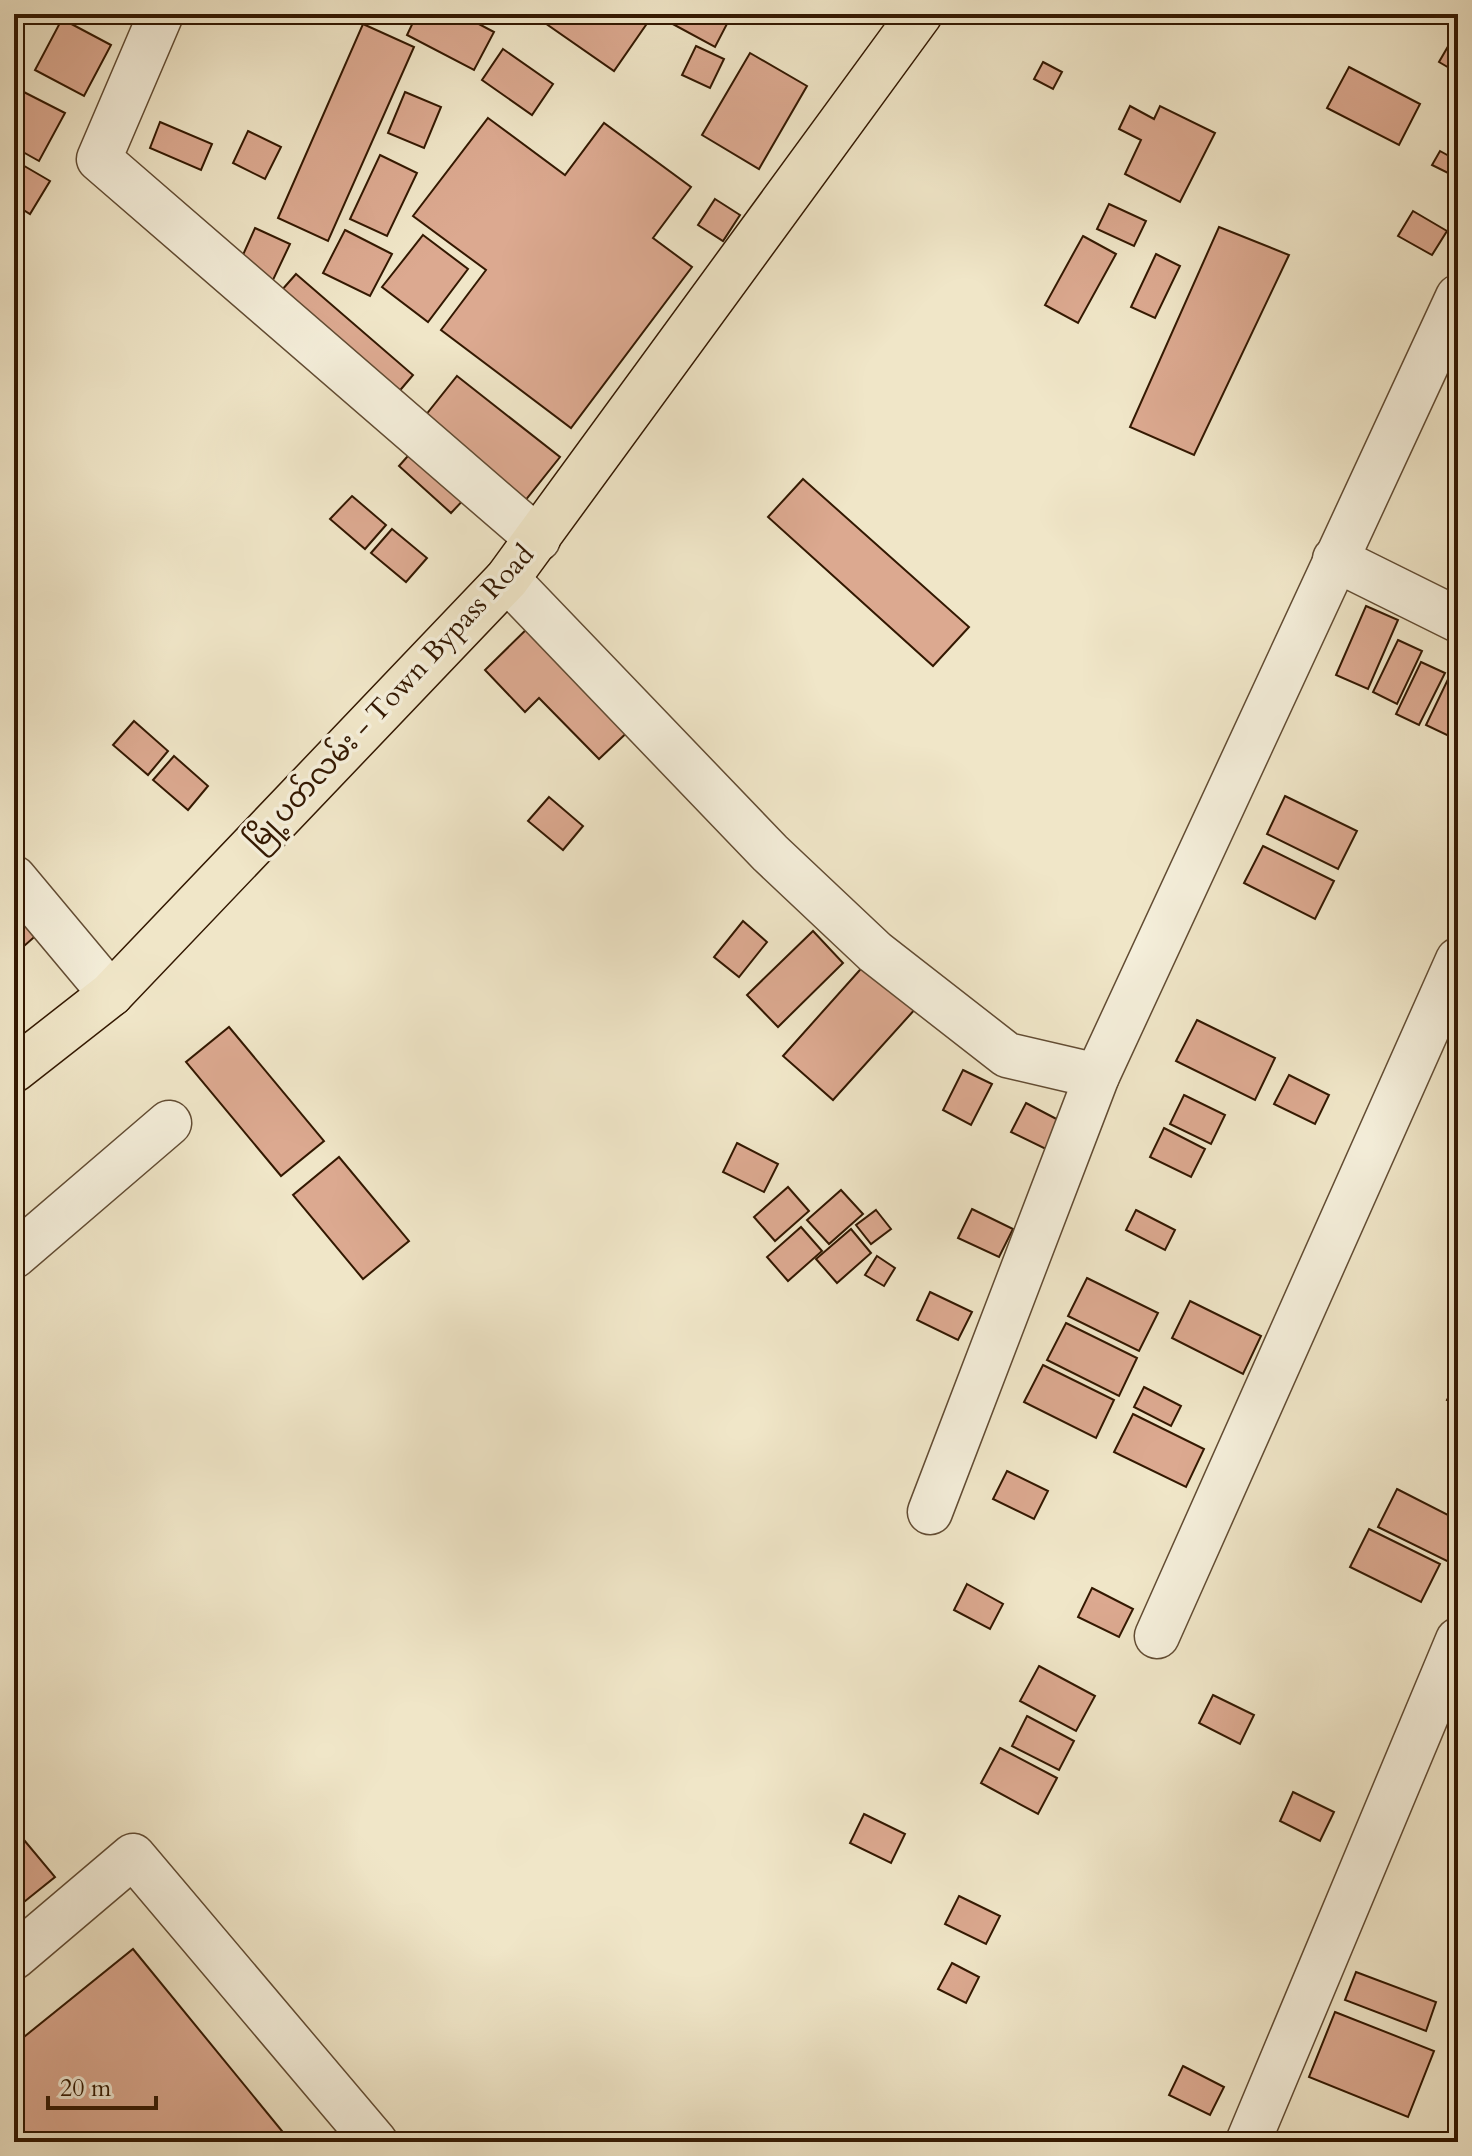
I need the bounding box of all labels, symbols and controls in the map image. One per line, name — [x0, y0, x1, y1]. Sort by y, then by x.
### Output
street label: မြို့ပတ်လမ်း - Town Bypass Road — [237, 536, 545, 862]
scale bar — [48, 2060, 156, 2110]
text: 20 m — [60, 2072, 112, 2105]

